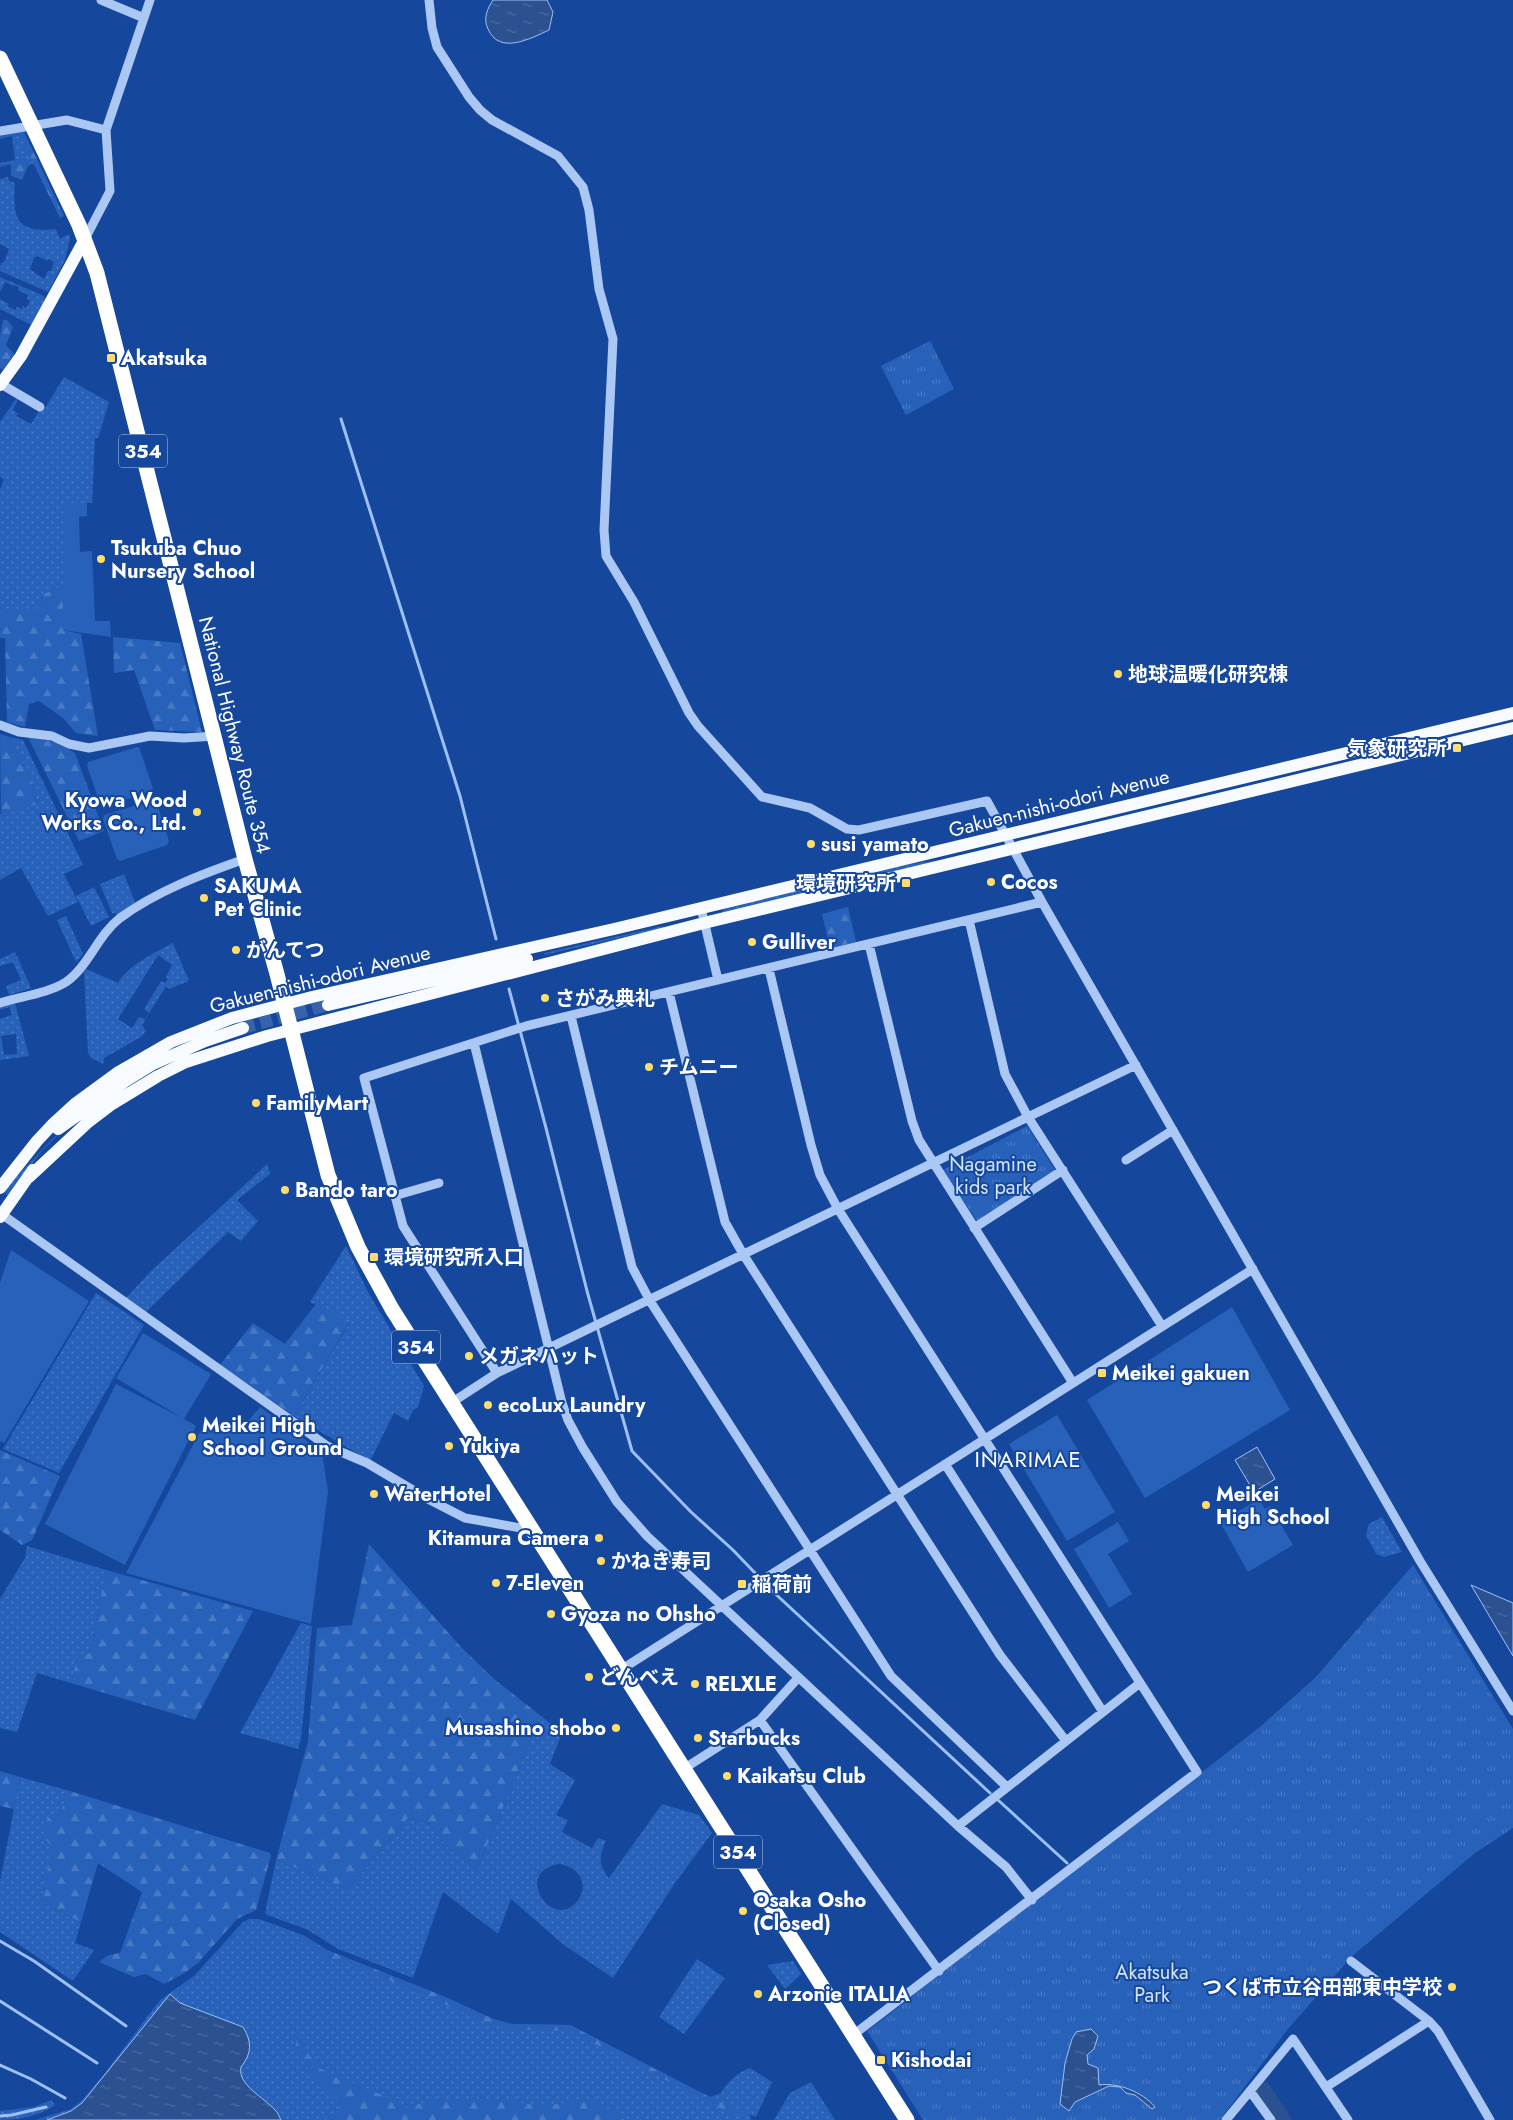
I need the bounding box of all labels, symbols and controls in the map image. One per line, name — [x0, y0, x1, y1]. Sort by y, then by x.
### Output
place label: Akatsuka — [120, 344, 207, 373]
marker: Akatsuka — [105, 352, 117, 364]
road number: 354 — [119, 434, 167, 468]
place label: Tsukuba Chuo Nursery School — [111, 534, 255, 586]
marker: Tsukuba Chuo Nursery School — [95, 553, 107, 565]
street label: National Highway Route 354 — [191, 613, 278, 857]
place label: 地球温暖化研究棟 — [1128, 660, 1288, 689]
marker: 地球温暖化研究棟 — [1112, 668, 1124, 680]
place label: 気象研究所 — [1347, 734, 1447, 763]
marker: 気象研究所 — [1451, 742, 1463, 754]
street label: Gakuen-nishi-odori Avenue — [946, 762, 1173, 845]
place label: Kyowa Wood Works Co., Ltd. — [41, 786, 187, 838]
marker: Kyowa Wood Works Co., Ltd. — [191, 806, 203, 818]
place label: susi yamato — [821, 830, 929, 859]
marker: susi yamato — [805, 838, 817, 850]
place label: Cocos — [1001, 868, 1058, 897]
place label: 環境研究所 — [796, 869, 896, 898]
place label: SAKUMA Pet Clinic — [214, 872, 302, 924]
marker: Cocos — [985, 876, 997, 888]
marker: 環境研究所 — [900, 877, 912, 889]
marker: SAKUMA Pet Clinic — [198, 892, 210, 904]
place label: Gulliver — [762, 928, 837, 957]
place label: がんてつ — [246, 936, 325, 965]
marker: Gulliver — [746, 936, 758, 948]
street label: Gakuen-nishi-odori Avenue — [207, 938, 434, 1021]
marker: がんてつ — [230, 944, 242, 956]
place label: さがみ典礼 — [555, 984, 655, 1013]
marker: さがみ典礼 — [539, 992, 551, 1004]
place label: チムニー — [659, 1053, 739, 1082]
marker: チムニー — [643, 1061, 655, 1073]
place label: FamilyMart — [266, 1089, 369, 1118]
marker: FamilyMart — [250, 1097, 262, 1109]
park label: Nagamine kids park — [949, 1150, 1037, 1202]
place label: Bando taro — [295, 1176, 398, 1205]
marker: Bando taro — [279, 1184, 291, 1196]
place label: 環境研究所入口 — [384, 1243, 524, 1272]
marker: 環境研究所入口 — [368, 1251, 380, 1263]
road number: 354 — [392, 1330, 440, 1364]
place label: メガネハット — [479, 1342, 599, 1371]
marker: メガネハット — [463, 1350, 475, 1362]
place label: Meikei gakuen — [1112, 1359, 1250, 1388]
marker: Meikei gakuen — [1096, 1367, 1108, 1379]
place label: ecoLux Laundry — [498, 1391, 646, 1420]
marker: ecoLux Laundry — [482, 1399, 494, 1411]
place label: Meikei High School Ground — [202, 1411, 342, 1463]
marker: Meikei High School Ground — [186, 1431, 198, 1443]
place label: Yukiya — [458, 1432, 520, 1461]
marker: Yukiya — [443, 1440, 455, 1452]
district label: INARIMAE — [974, 1443, 1082, 1475]
place label: WaterHotel — [384, 1480, 491, 1509]
place label: Meikei High School — [1216, 1480, 1330, 1532]
marker: WaterHotel — [368, 1488, 380, 1500]
marker: Meikei High School — [1200, 1499, 1212, 1511]
place label: Kitamura Camera — [428, 1524, 589, 1553]
marker: Kitamura Camera — [593, 1532, 605, 1544]
place label: かねき寿司 — [611, 1547, 711, 1576]
marker: かねき寿司 — [595, 1555, 607, 1567]
place label: 7-Eleven — [506, 1569, 584, 1598]
place label: 稲荷前 — [752, 1570, 812, 1599]
marker: 7-Eleven — [490, 1577, 502, 1589]
marker: 稲荷前 — [736, 1578, 748, 1590]
place label: Gyoza no Ohsho — [561, 1600, 716, 1629]
marker: Gyoza no Ohsho — [545, 1608, 557, 1620]
place label: どんべえ — [599, 1663, 679, 1692]
place label: RELXLE — [705, 1670, 777, 1699]
marker: どんべえ — [583, 1671, 595, 1683]
marker: RELXLE — [689, 1678, 701, 1690]
place label: Musashino shobo — [445, 1714, 606, 1743]
marker: Musashino shobo — [610, 1722, 622, 1734]
place label: Starbucks — [708, 1724, 800, 1753]
marker: Starbucks — [692, 1732, 704, 1744]
place label: Kaikatsu Club — [737, 1762, 866, 1791]
marker: Kaikatsu Club — [721, 1770, 733, 1782]
road number: 354 — [714, 1835, 762, 1868]
place label: Osaka Osho (Closed) — [753, 1886, 867, 1938]
marker: Osaka Osho (Closed) — [737, 1905, 749, 1917]
park label: Akatsuka Park — [1115, 1958, 1189, 2010]
place label: つくば市立谷田部東中学校 — [1202, 1973, 1442, 2002]
place label: Arzonie ITALIA — [767, 1980, 910, 2009]
marker: つくば市立谷田部東中学校 — [1446, 1981, 1458, 1993]
marker: Arzonie ITALIA — [752, 1988, 764, 2000]
place label: Kishodai — [891, 2046, 971, 2075]
marker: Kishodai — [875, 2054, 887, 2066]

